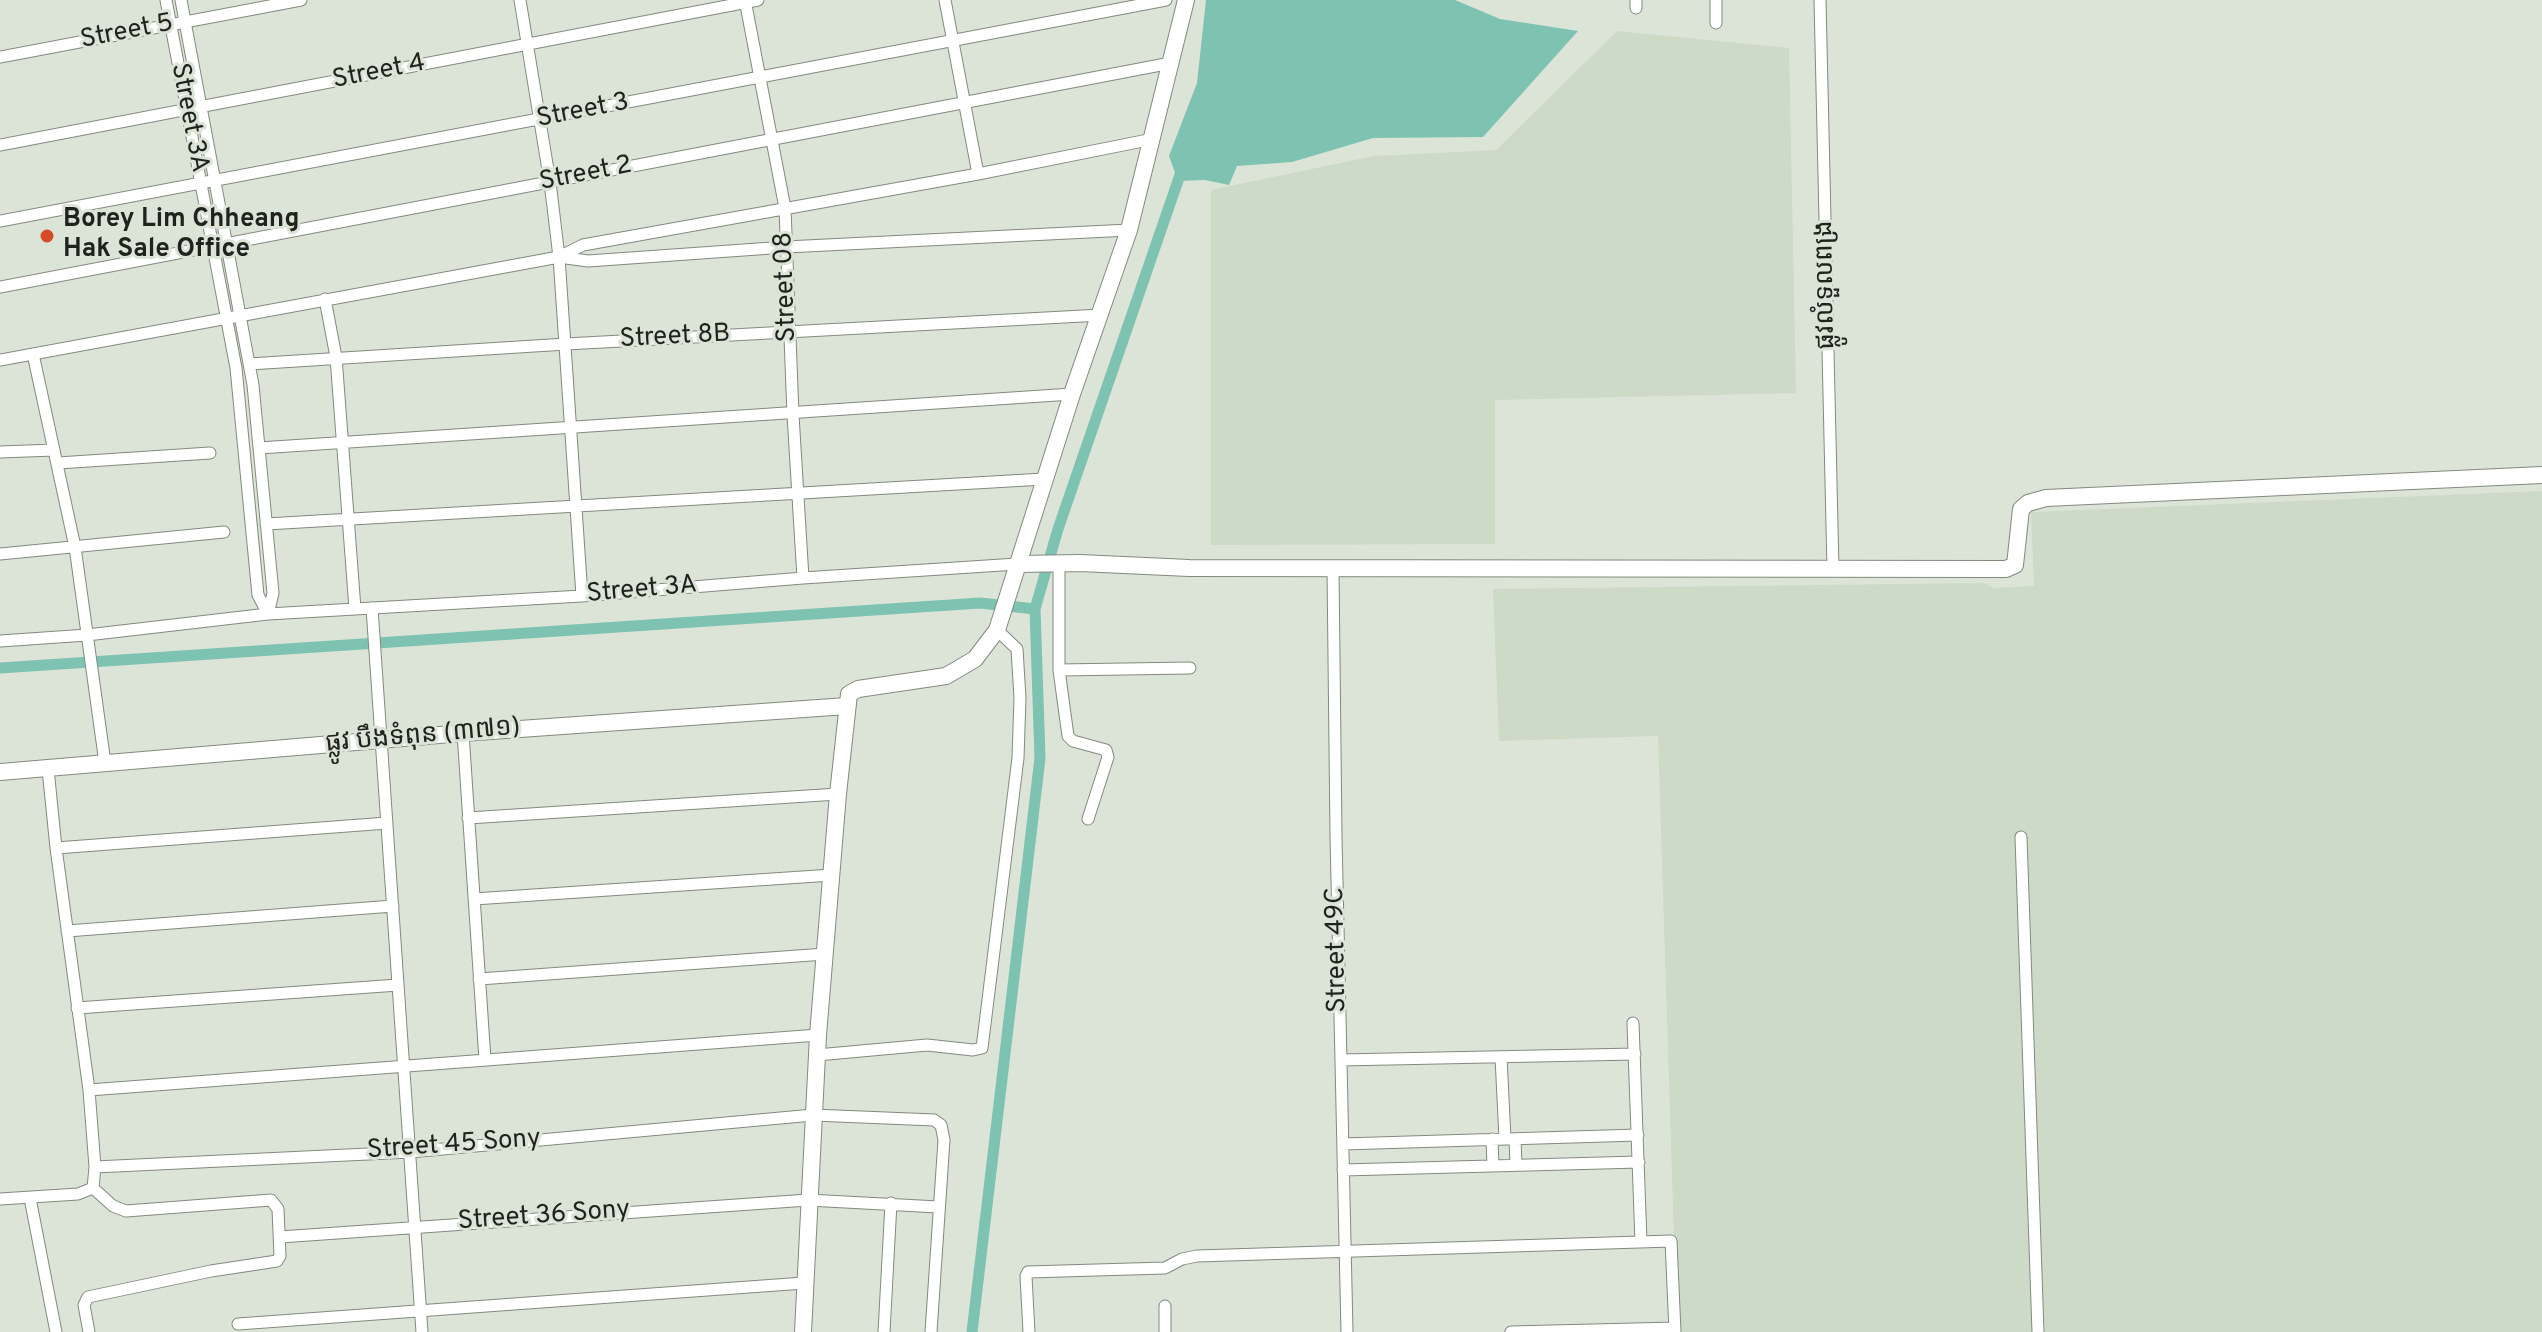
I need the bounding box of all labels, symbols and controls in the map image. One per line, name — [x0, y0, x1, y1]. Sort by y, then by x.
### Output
street label: Street 5 — [78, 9, 176, 57]
street label: Street 4 — [330, 49, 428, 97]
street label: Street 3A — [162, 61, 214, 175]
street label: Street 3 — [534, 88, 632, 136]
street label: Street 2 — [537, 151, 635, 199]
place label: Borey Lim Chheang Hak Sale Office — [63, 205, 299, 266]
street label: ផ្លូវលំទួលពង្រ — [1810, 220, 1844, 350]
marker: Borey Lim Chheang Hak Sale Office — [38, 227, 56, 245]
street label: Street 08 — [769, 231, 805, 343]
street label: Street 8B — [619, 320, 731, 356]
street label: Street 3A — [585, 571, 699, 611]
street label: ផ្លូវ បឹងទំពុន (៣៧១) — [324, 713, 522, 761]
street label: Street 49C — [1321, 887, 1355, 1013]
street label: Street 45 Sony — [366, 1124, 542, 1168]
street label: Street 36 Sony — [457, 1195, 631, 1239]

